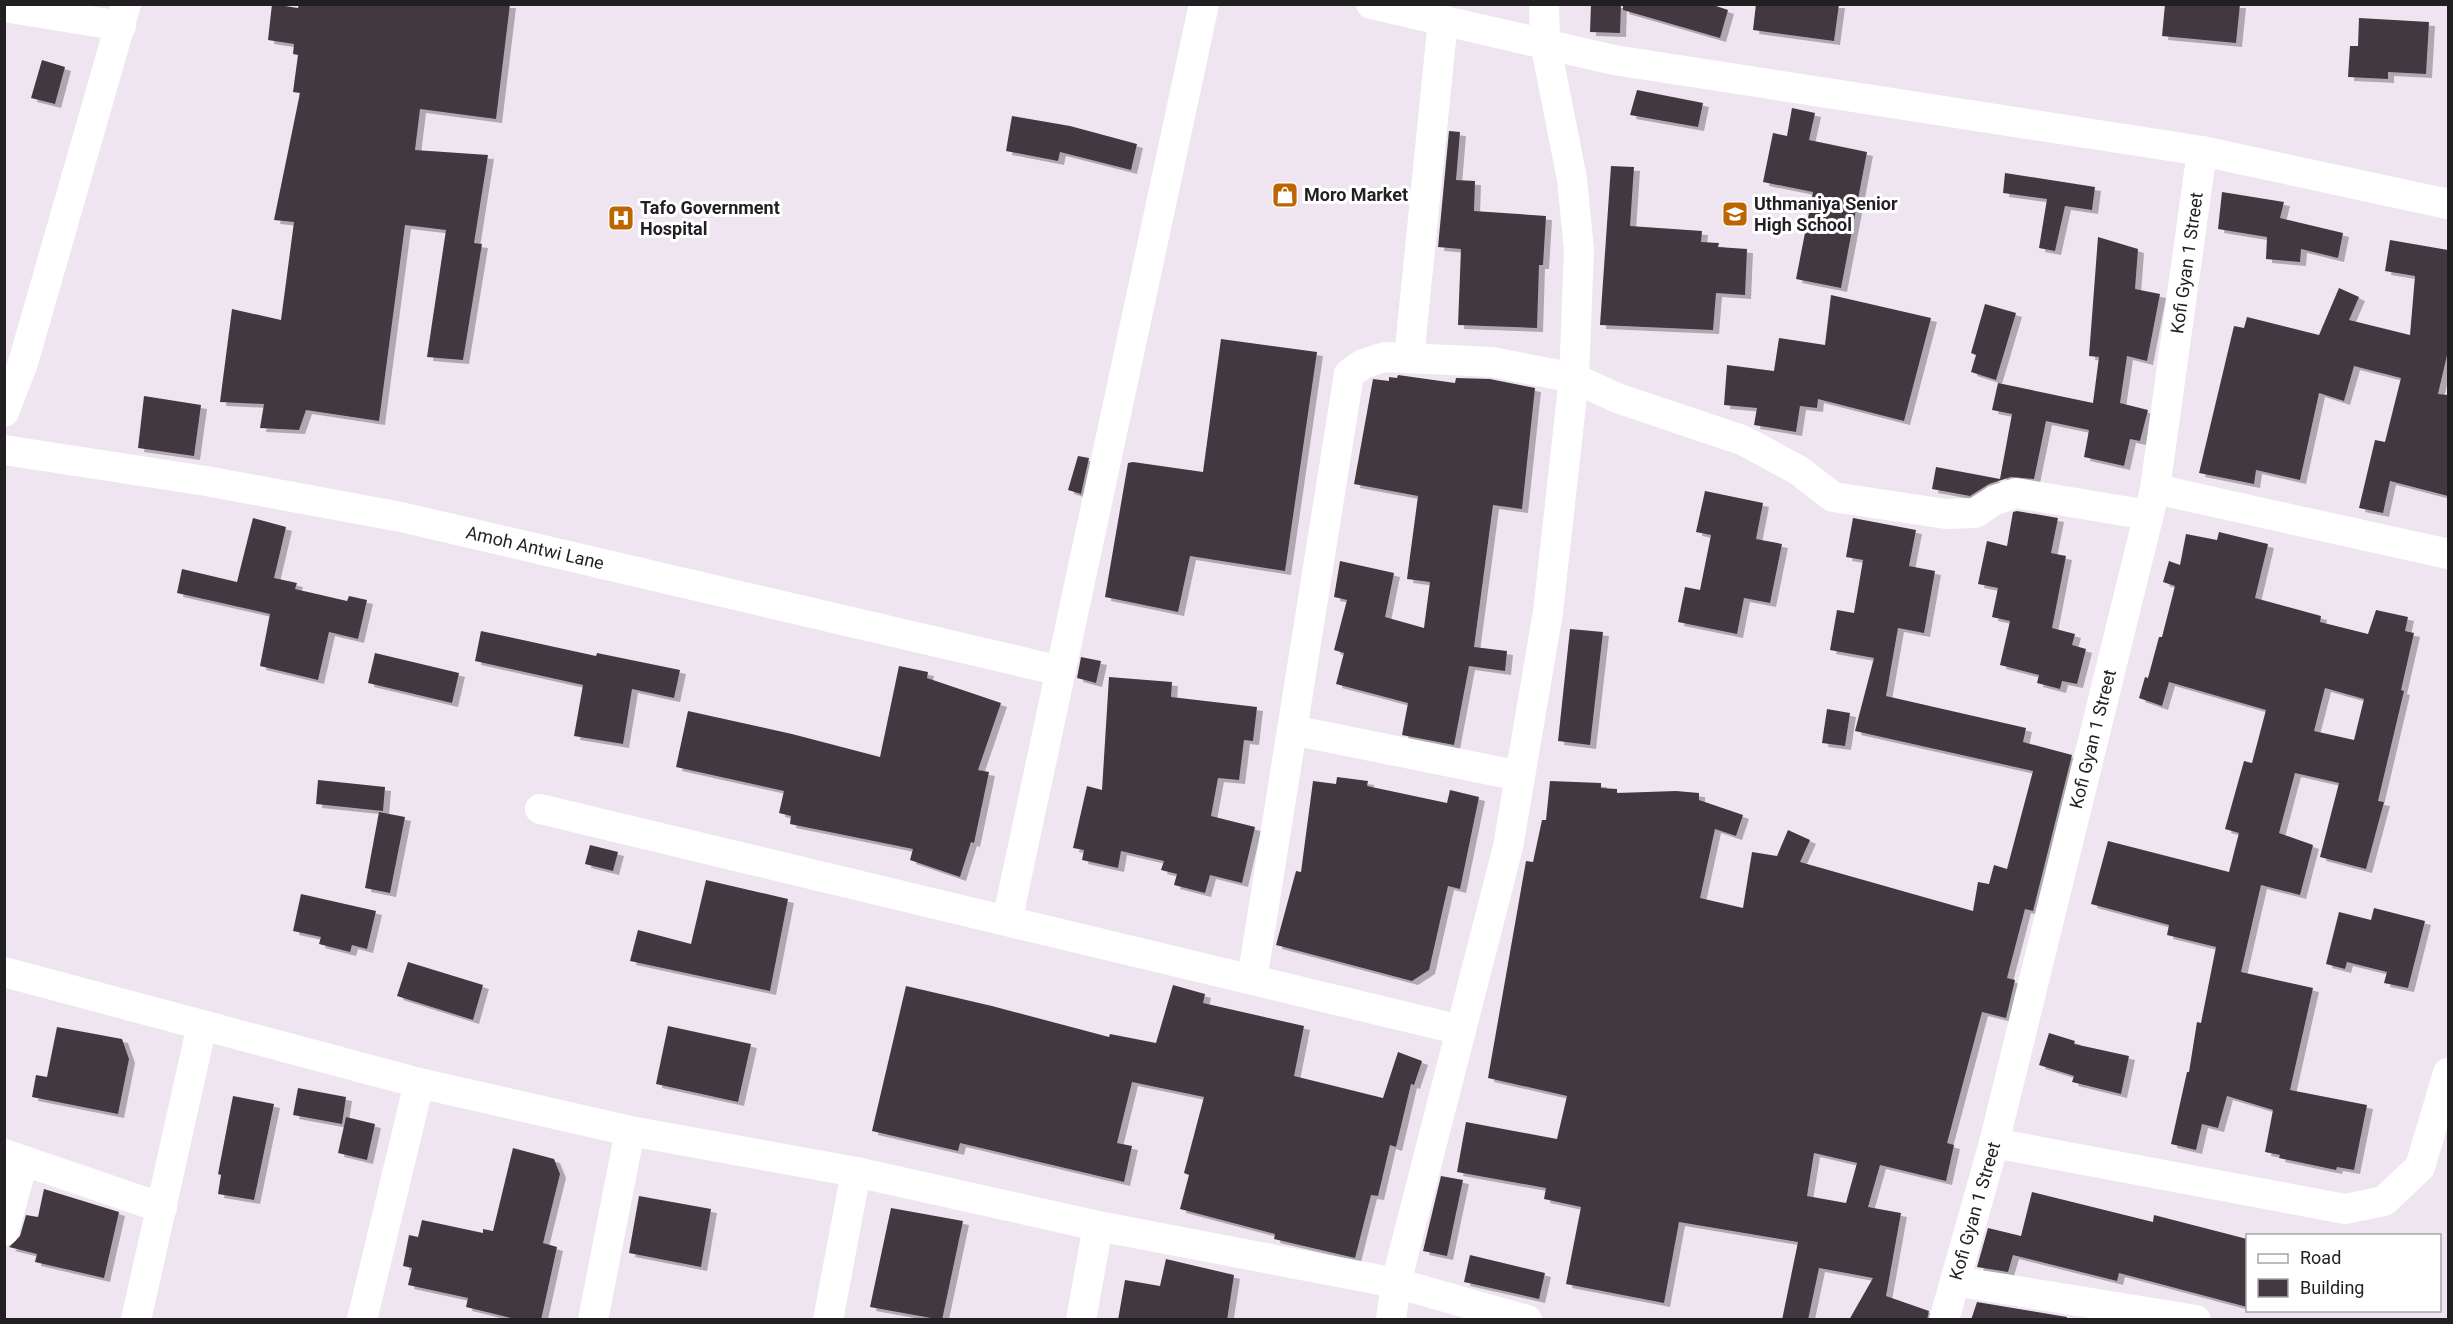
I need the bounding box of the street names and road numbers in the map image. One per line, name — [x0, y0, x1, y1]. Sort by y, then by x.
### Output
street label: Kofi Gyan 1 Street — [2166, 191, 2207, 335]
street label: Amoh Antwi Lane — [464, 521, 606, 574]
street label: Kofi Gyan 1 Street — [2065, 667, 2120, 811]
street label: Kofi Gyan 1 Street — [1945, 1139, 2004, 1282]

